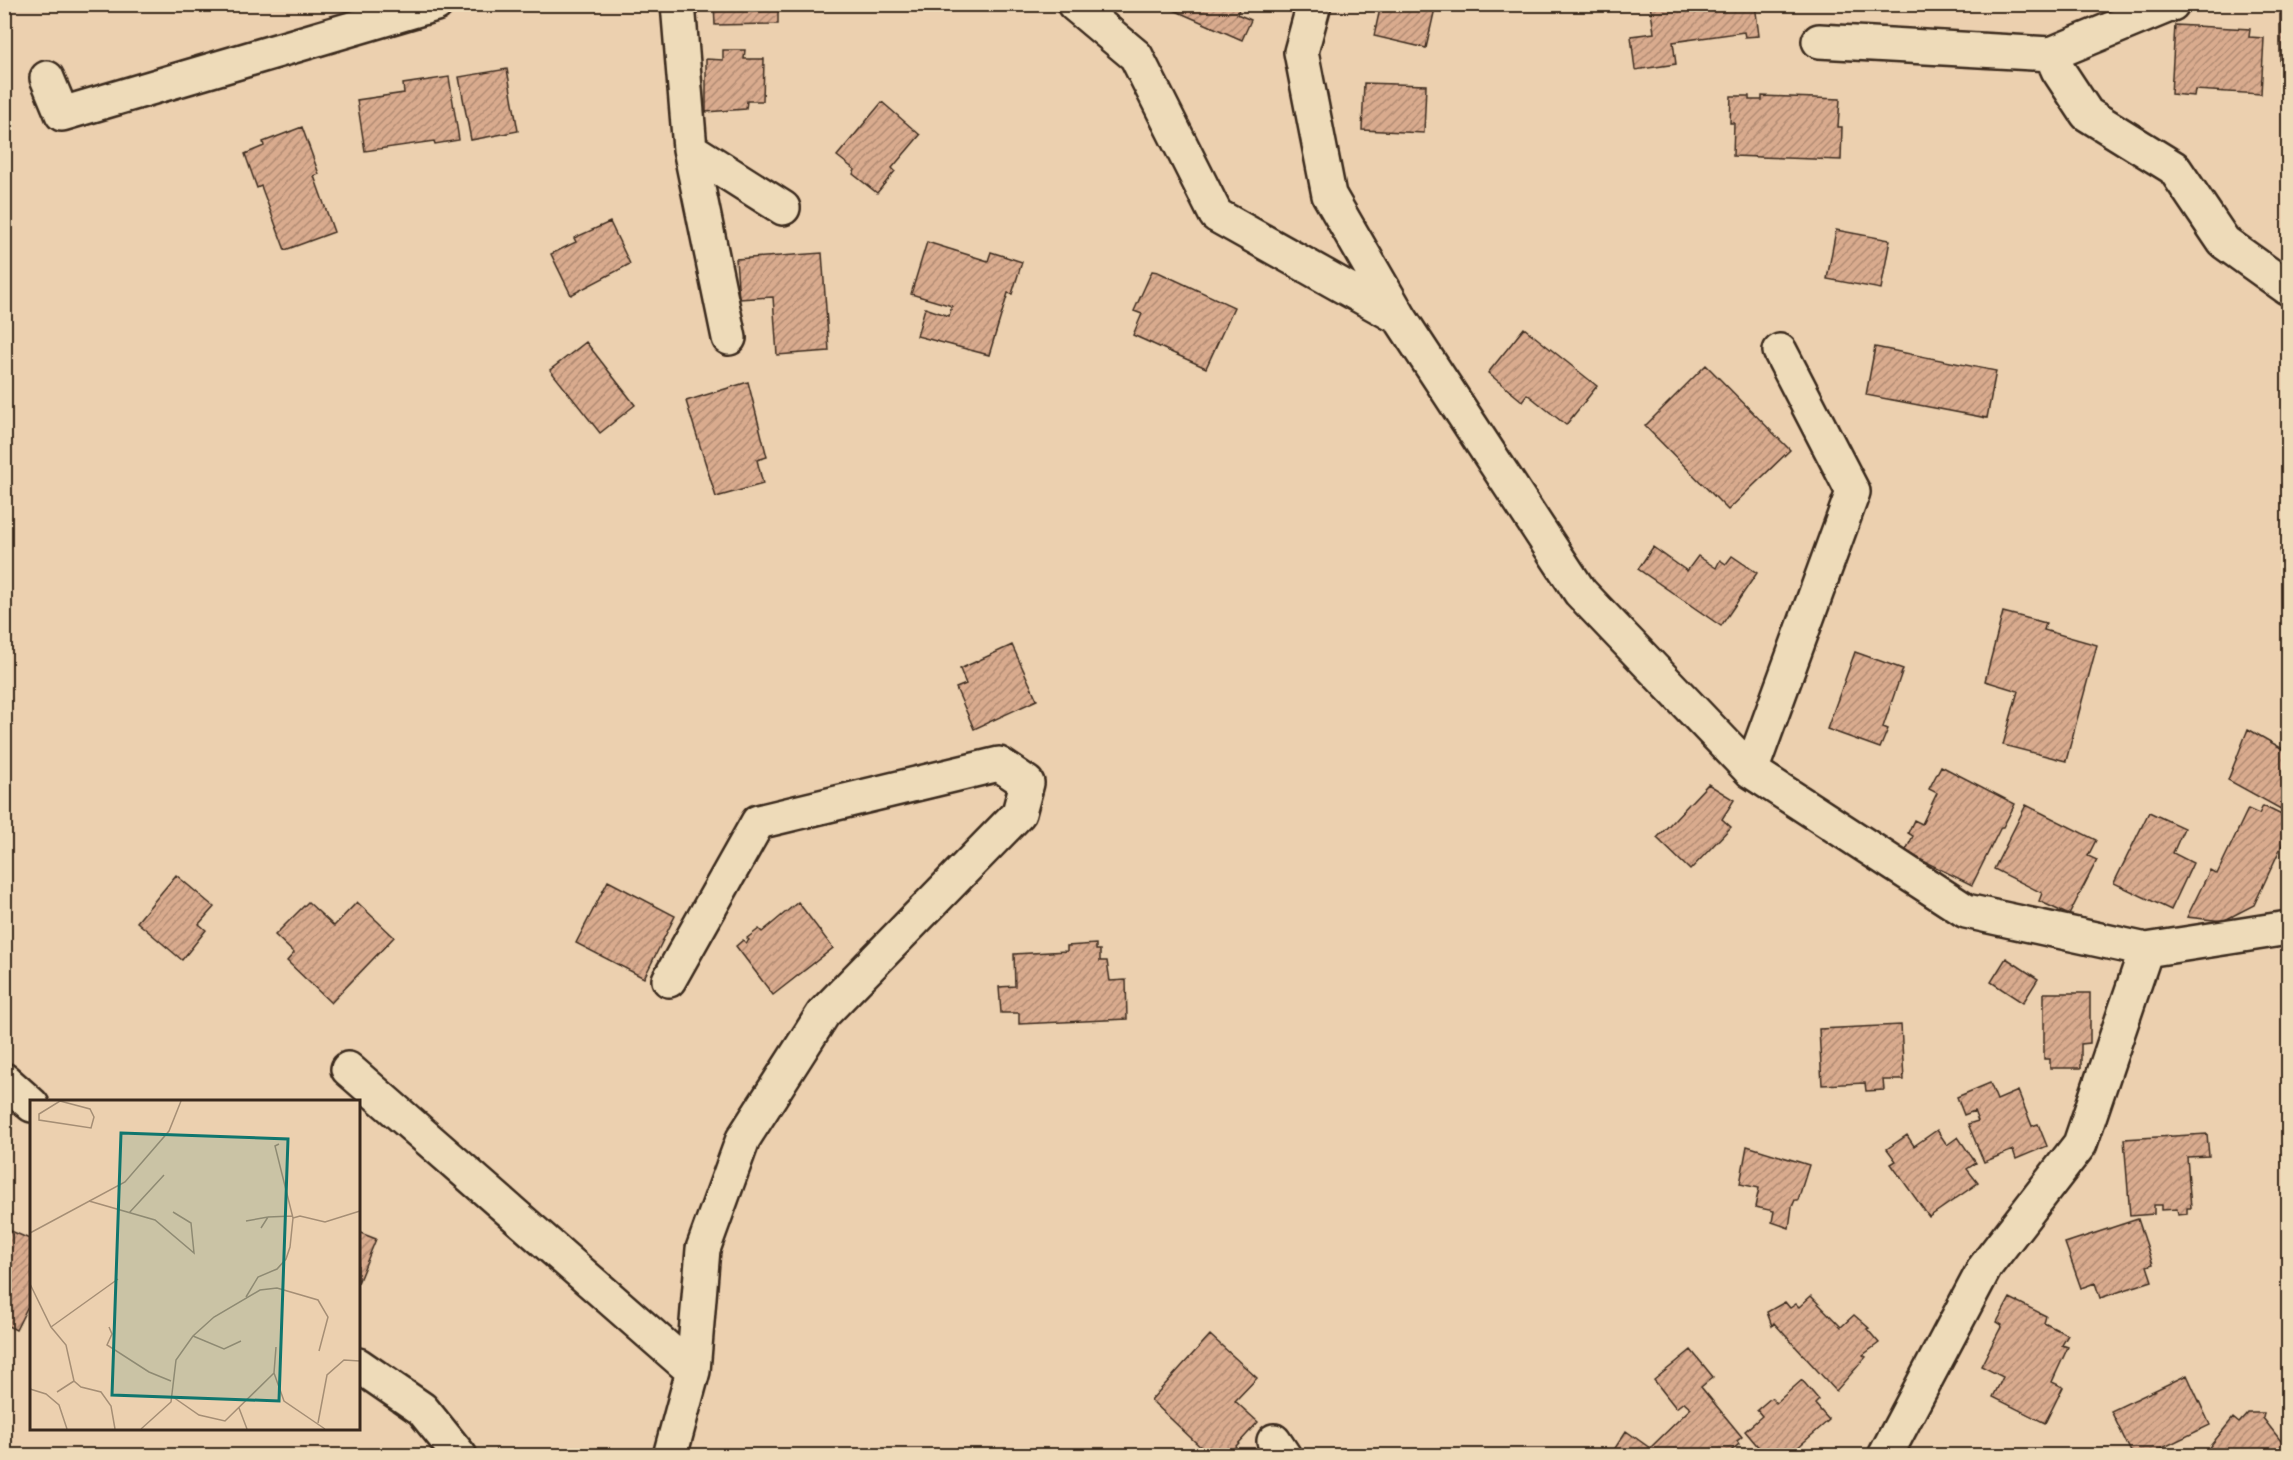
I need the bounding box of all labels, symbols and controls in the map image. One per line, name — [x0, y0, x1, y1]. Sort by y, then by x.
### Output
inset map — [30, 1100, 360, 1430]

